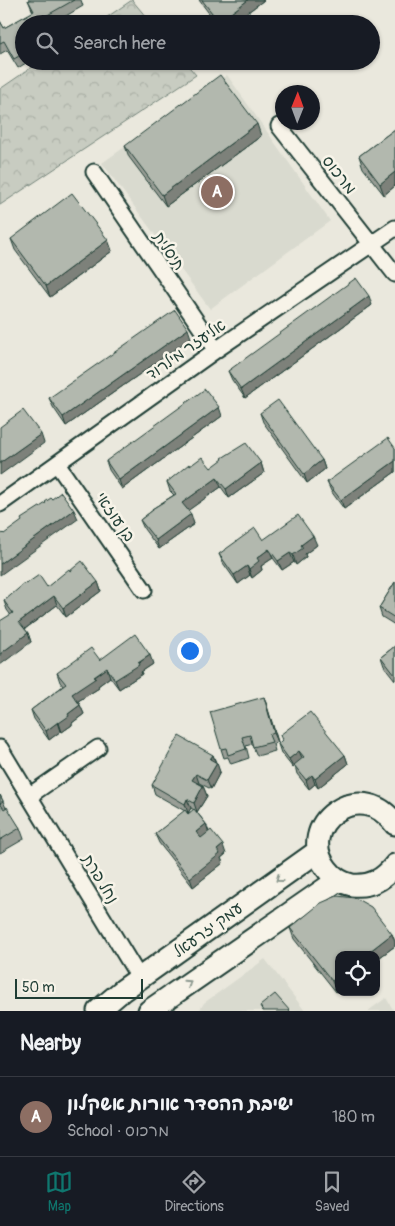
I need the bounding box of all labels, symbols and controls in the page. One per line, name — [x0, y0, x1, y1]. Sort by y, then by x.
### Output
search box — [15, 15, 380, 70]
icon: search — [33, 29, 61, 57]
text: Search here — [73, 31, 166, 55]
north arrow — [275, 85, 320, 130]
street label: מרכוס — [318, 152, 360, 198]
pin: A — [201, 173, 233, 211]
street label: תיסלית — [148, 227, 189, 274]
street label: אליעזר מילרוד — [142, 315, 230, 385]
street label: בן עוזאי — [91, 489, 139, 545]
your location — [177, 638, 203, 664]
street label: נחל פרת — [77, 850, 123, 907]
one-way arrow — [275, 873, 285, 882]
street label: עמק יזרעאל — [169, 898, 247, 962]
map controls — [335, 951, 380, 996]
button: locate — [335, 951, 380, 996]
scale bar — [15, 976, 142, 999]
text: 50 m — [22, 979, 55, 996]
one-way arrow — [183, 980, 192, 989]
text: Nearby — [20, 1030, 81, 1057]
text: ישיבת ההסדר אורות אשקלון — [67, 1092, 294, 1116]
text: A — [31, 1107, 41, 1127]
text: 180 m — [332, 1107, 375, 1127]
text: School · מרכוס — [67, 1121, 169, 1141]
tab: Map — [45, 1168, 73, 1215]
tab: Directions — [164, 1168, 224, 1215]
tab: Saved — [315, 1168, 350, 1215]

